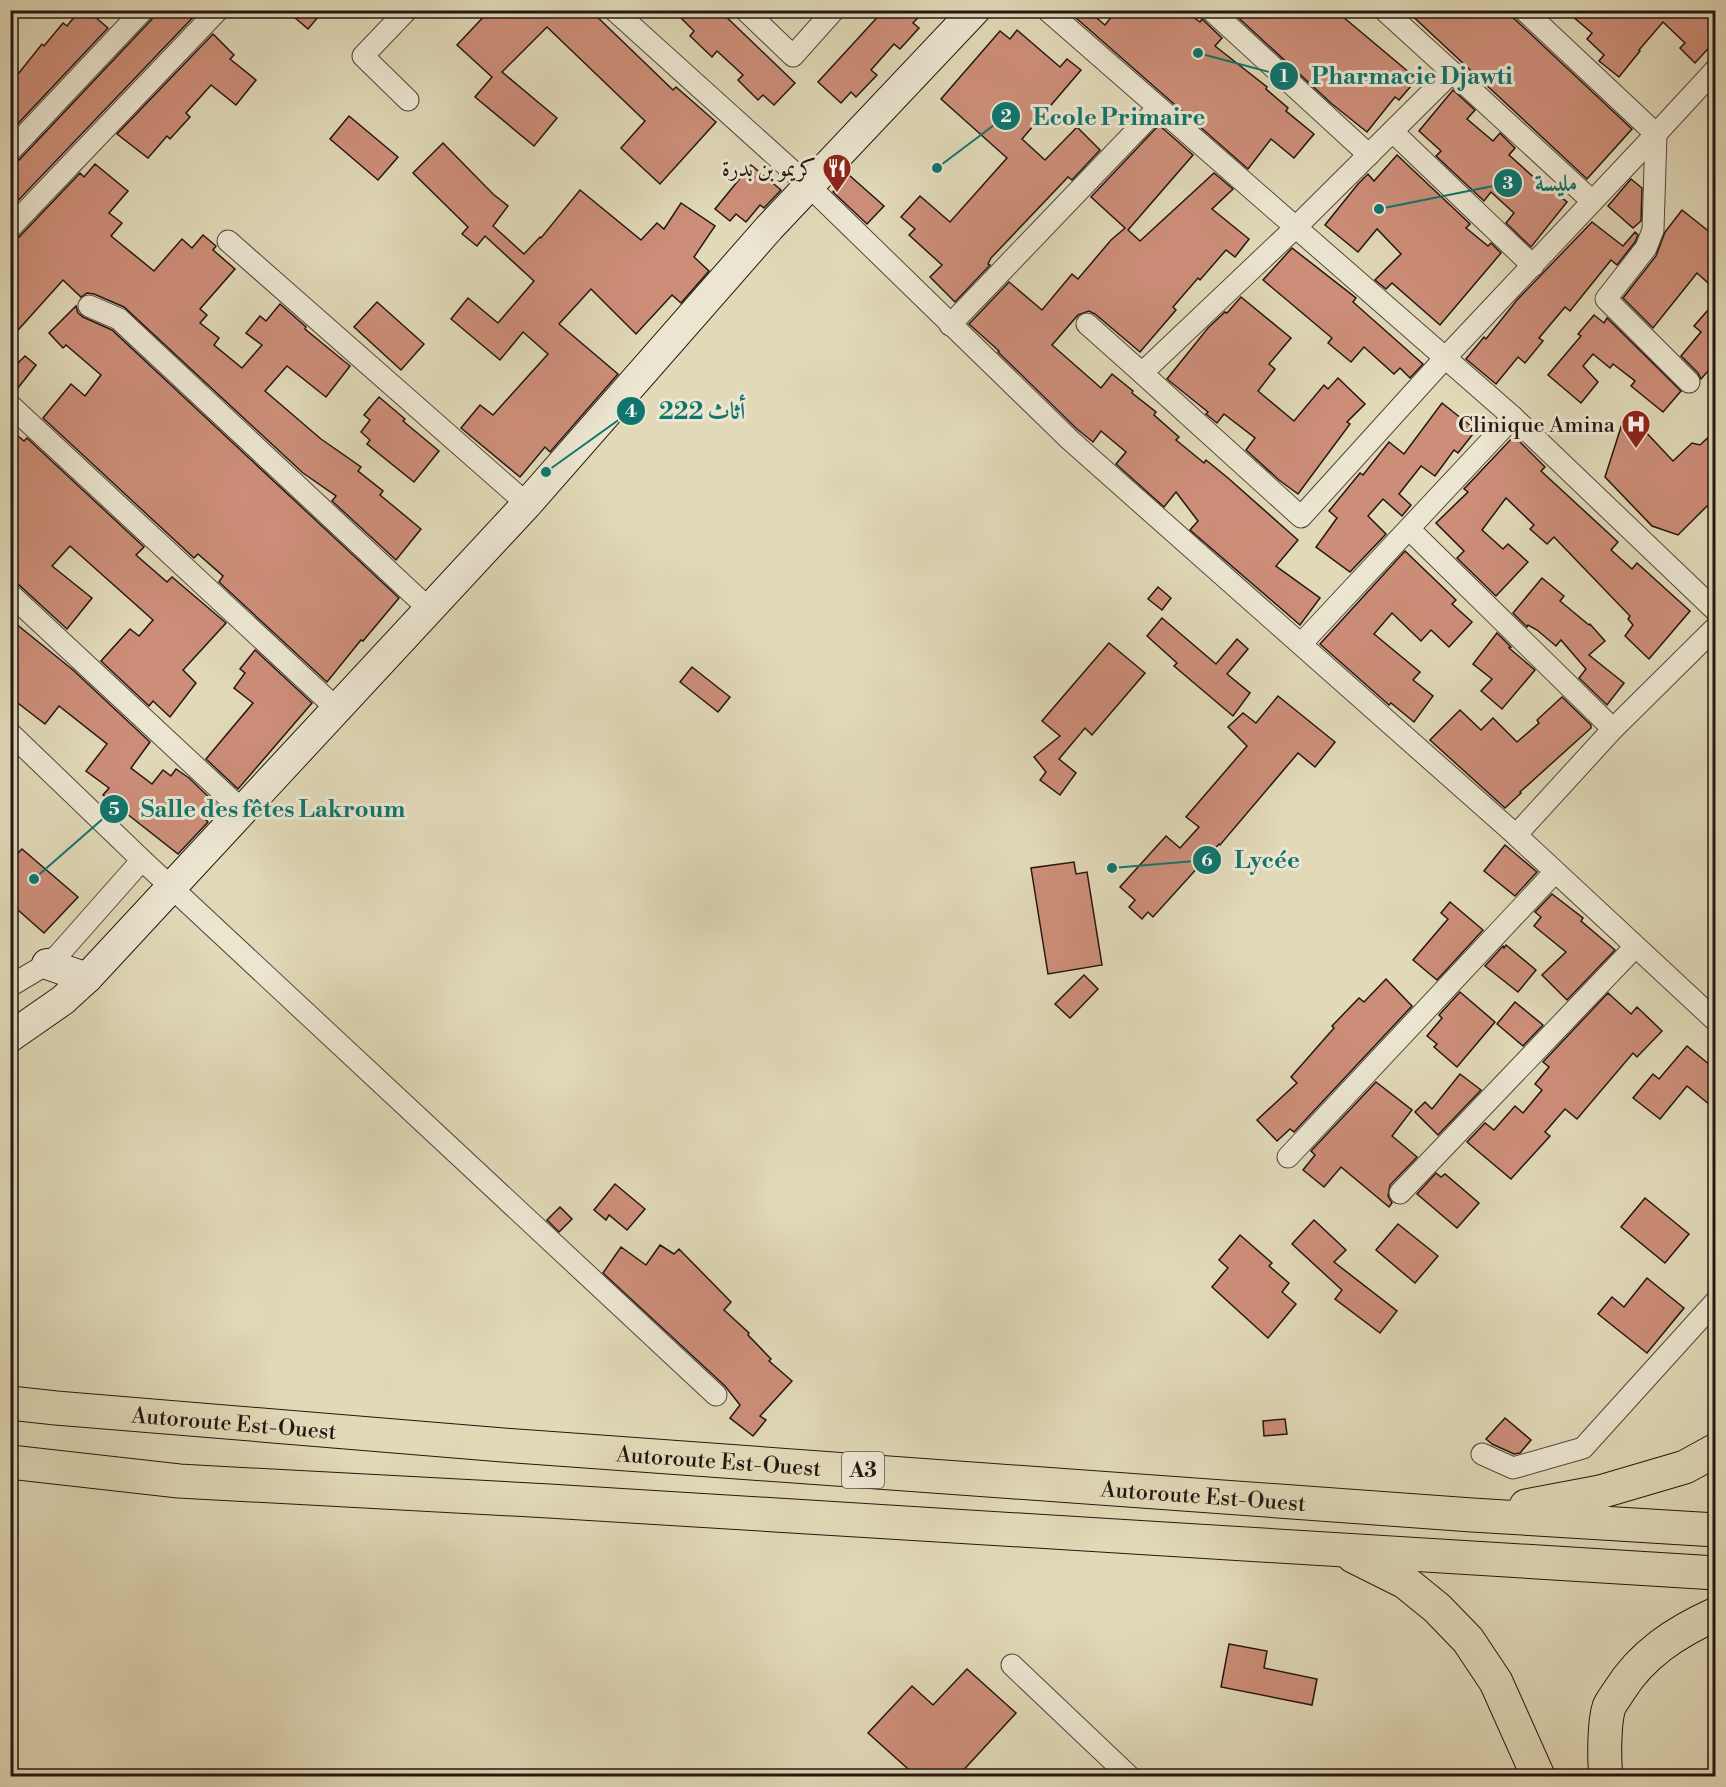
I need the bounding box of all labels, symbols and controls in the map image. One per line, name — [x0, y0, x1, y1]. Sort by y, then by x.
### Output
callout: Pharmacie Djawti — [1269, 55, 1525, 97]
text: Pharmacie Djawti — [1311, 62, 1513, 92]
text: 1 — [1280, 65, 1289, 88]
callout: Ecole Primaire — [991, 95, 1217, 137]
text: Ecole Primaire — [1033, 103, 1205, 133]
text: 2 — [1000, 105, 1012, 128]
restaurant icon: كريمو بن بدرة — [821, 152, 853, 194]
place label: كريمو بن بدرة — [722, 156, 816, 183]
callout: مليسة — [1493, 162, 1589, 204]
text: مليسة — [1535, 169, 1577, 199]
text: 3 — [1503, 172, 1514, 195]
callout: أثاث 222 — [616, 390, 757, 432]
text: أثاث 222 — [659, 394, 746, 427]
text: 4 — [625, 400, 637, 423]
hospital icon: Clinique Amina — [1620, 408, 1652, 450]
place label: Clinique Amina — [1458, 412, 1616, 439]
callout: Salle des fêtes Lakroum — [99, 788, 418, 830]
text: Salle des fêtes Lakroum — [141, 795, 405, 825]
text: 5 — [108, 798, 120, 821]
callout: Lycée — [1192, 839, 1311, 881]
text: Lycée — [1234, 846, 1300, 876]
text: 6 — [1201, 849, 1213, 872]
street label: Autoroute Est-Ouest — [130, 1402, 338, 1446]
street label: Autoroute Est-Ouest — [614, 1441, 822, 1483]
road number: A3 — [842, 1452, 884, 1488]
street label: Autoroute Est-Ouest — [1099, 1476, 1307, 1518]

